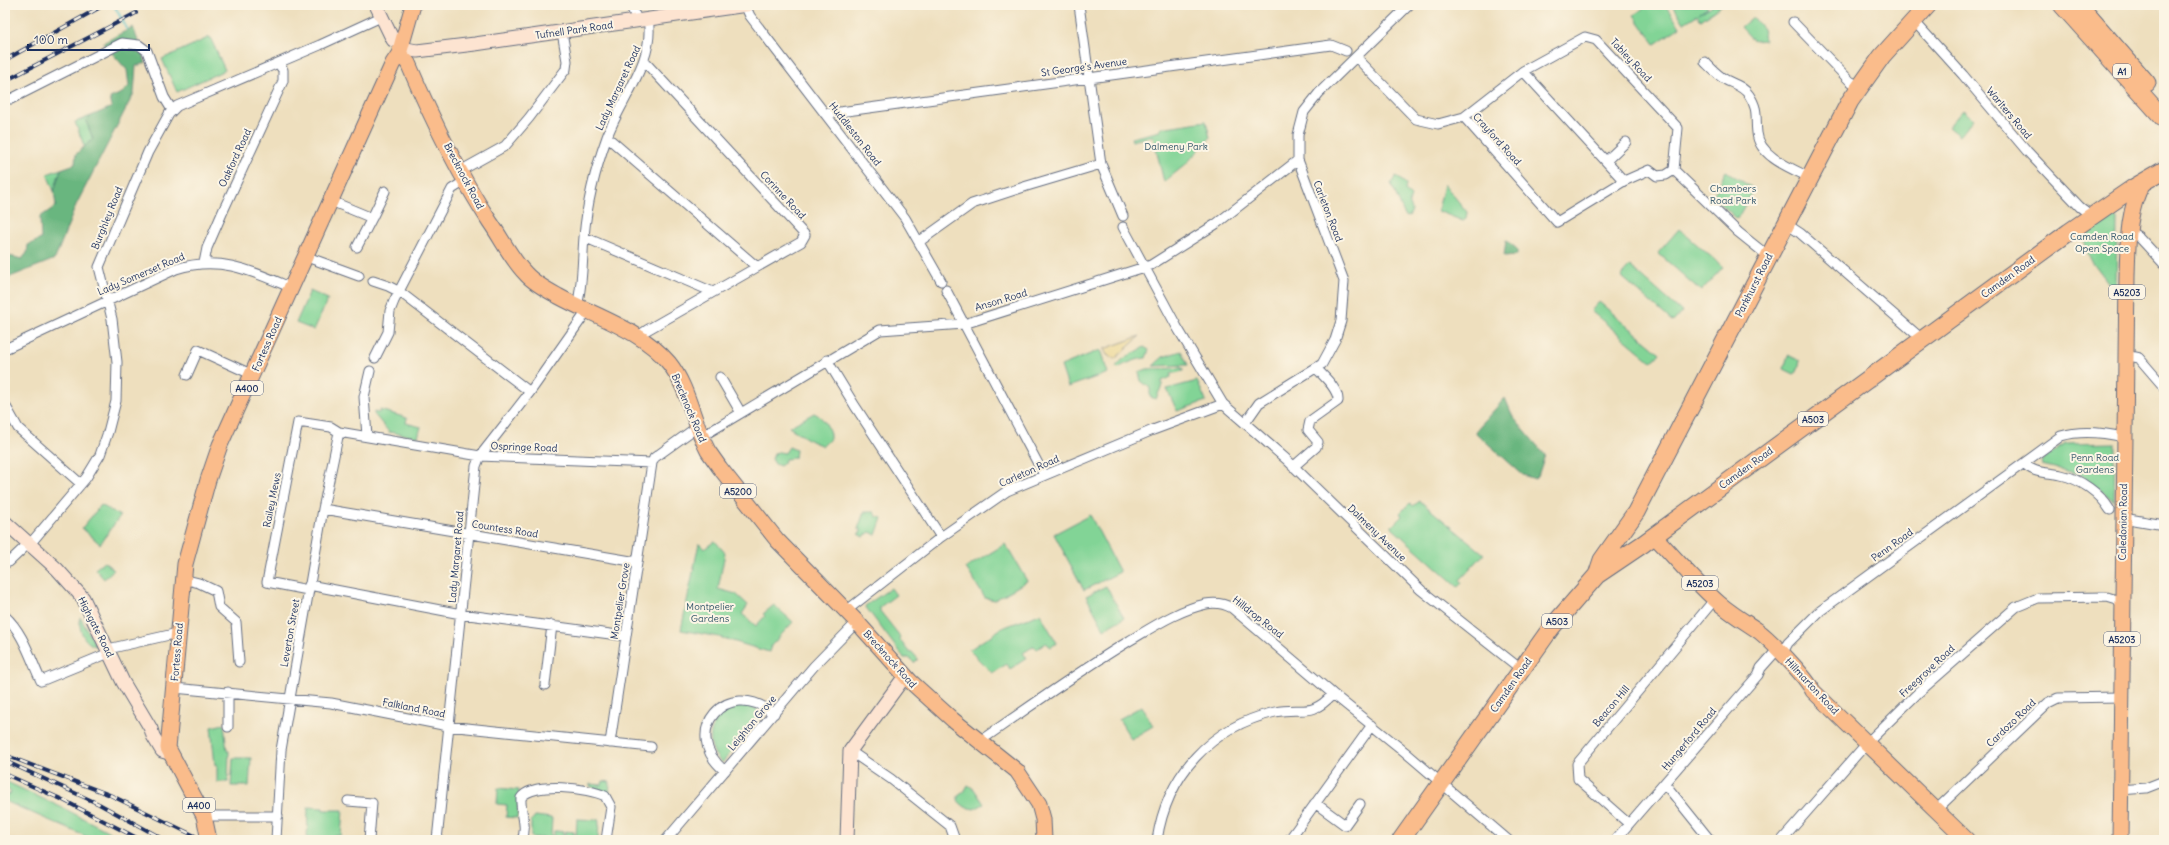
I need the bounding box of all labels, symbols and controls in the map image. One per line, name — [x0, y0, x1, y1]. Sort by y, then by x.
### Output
street label: Tufnell Park Road — [534, 18, 614, 42]
scale bar — [28, 26, 149, 52]
text: 100 m — [34, 32, 68, 47]
street label: Tabley Road — [1608, 35, 1655, 85]
street label: Lady Margaret Road — [593, 43, 643, 133]
street label: St George's Avenue — [1040, 55, 1128, 79]
road number: A1 — [2113, 64, 2131, 78]
street label: Warlters Road — [1983, 84, 2035, 142]
street label: Huddleston Road — [826, 99, 884, 169]
street label: Crayford Road — [1470, 110, 1524, 168]
street label: Oakford Road — [216, 127, 254, 189]
park label: Dalmeny Park — [1144, 140, 1208, 153]
street label: Brecknock Road — [441, 141, 487, 212]
street label: Corinne Road — [757, 168, 809, 222]
street label: Carleton Road — [1310, 179, 1346, 244]
park label: Chambers Road Park — [1710, 182, 1757, 207]
street label: Burghley Road — [88, 184, 126, 251]
park label: Camden Road Open Space — [2070, 230, 2134, 255]
street label: Lady Somerset Road — [95, 250, 187, 298]
street label: Parkhurst Road — [1732, 251, 1776, 319]
street label: Camden Road — [1978, 253, 2038, 301]
road number: A5203 — [2109, 285, 2145, 299]
street label: Anson Road — [973, 286, 1029, 314]
street label: Fortess Road — [249, 315, 285, 373]
street label: Brecknock Road — [669, 372, 709, 444]
road number: A400 — [231, 381, 263, 395]
road number: A503 — [1798, 412, 1828, 426]
street label: Ospringe Road — [490, 439, 558, 455]
street label: Camden Road — [1716, 444, 1776, 492]
park label: Penn Road Gardens — [2071, 451, 2119, 476]
street label: Carleton Road — [997, 452, 1061, 490]
street label: Railey Mews — [260, 471, 284, 529]
street label: Caledonian Road — [2116, 483, 2130, 560]
road number: A5200 — [720, 484, 756, 498]
street label: Dalmeny Avenue — [1345, 502, 1409, 564]
street label: Lady Margaret Road — [445, 510, 467, 604]
street label: Countess Road — [471, 517, 539, 541]
street label: Penn Road — [1869, 525, 1916, 564]
street label: Montpelier Grove — [608, 562, 632, 640]
road number: A5203 — [1682, 576, 1718, 590]
street label: Hilldrop Road — [1230, 593, 1286, 641]
street label: Highgate Road — [75, 594, 117, 660]
street label: Leverton Street — [278, 597, 302, 668]
park label: Montpelier Gardens — [686, 600, 734, 625]
road number: A503 — [1542, 614, 1572, 628]
street label: Fortess Road — [168, 622, 186, 682]
street label: Brecknock Road — [861, 627, 919, 691]
road number: A5203 — [2104, 632, 2140, 646]
street label: Freegrove Road — [1897, 642, 1958, 700]
street label: Camden Road — [1487, 655, 1535, 715]
street label: Hillmarton Road — [1782, 655, 1842, 717]
street label: Beacon Hill — [1590, 683, 1632, 729]
street label: Leighton Grove — [725, 693, 779, 753]
street label: Falkland Road — [381, 696, 447, 720]
street label: Cardozo Road — [1984, 696, 2039, 750]
street label: Hungerford Road — [1659, 705, 1719, 773]
road number: A400 — [183, 798, 215, 812]

